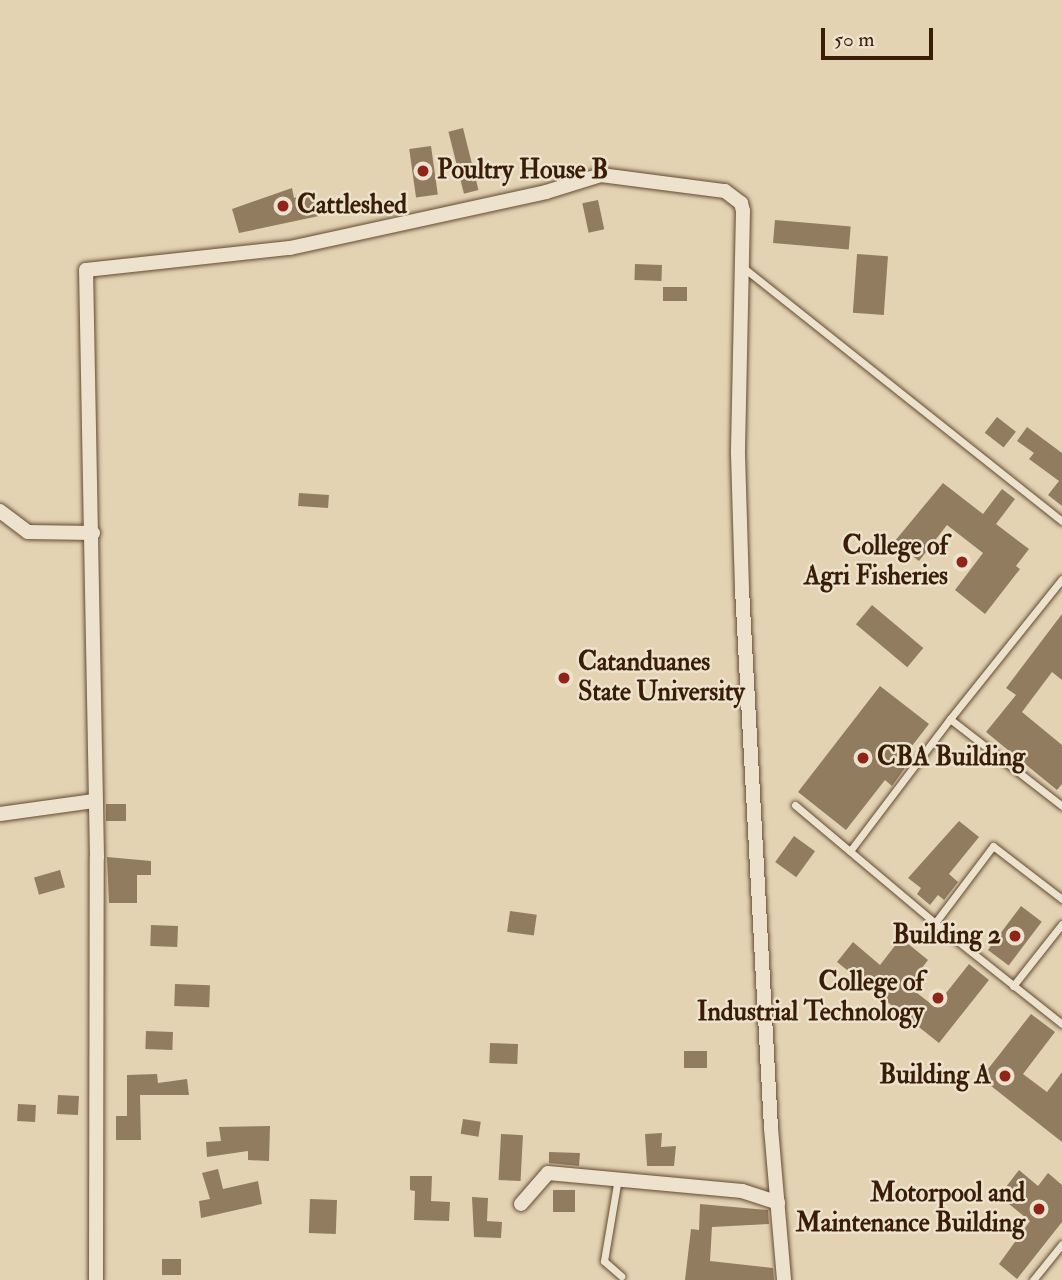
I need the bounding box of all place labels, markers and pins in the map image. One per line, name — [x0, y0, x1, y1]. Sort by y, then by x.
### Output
place label: Poultry House B — [437, 155, 608, 187]
marker: Poultry House B — [415, 163, 431, 179]
place label: Cattleshed — [297, 190, 407, 222]
marker: Cattleshed — [275, 198, 291, 214]
place label: College of Agri Fisheries — [804, 531, 948, 592]
marker: College of Agri Fisheries — [954, 554, 970, 570]
place label: Catanduanes State University — [578, 647, 745, 708]
marker: Catanduanes State University — [556, 670, 572, 686]
place label: CBA Building — [877, 742, 1025, 774]
marker: CBA Building — [855, 750, 871, 766]
place label: Building 2 — [892, 920, 1001, 952]
marker: Building 2 — [1007, 928, 1023, 944]
place label: College of Industrial Technology — [697, 967, 924, 1028]
marker: College of Industrial Technology — [930, 990, 946, 1006]
place label: Building A — [879, 1060, 991, 1092]
marker: Building A — [997, 1068, 1013, 1084]
place label: Motorpool and Maintenance Building — [796, 1178, 1025, 1240]
marker: Motorpool and Maintenance Building — [1031, 1201, 1047, 1217]

